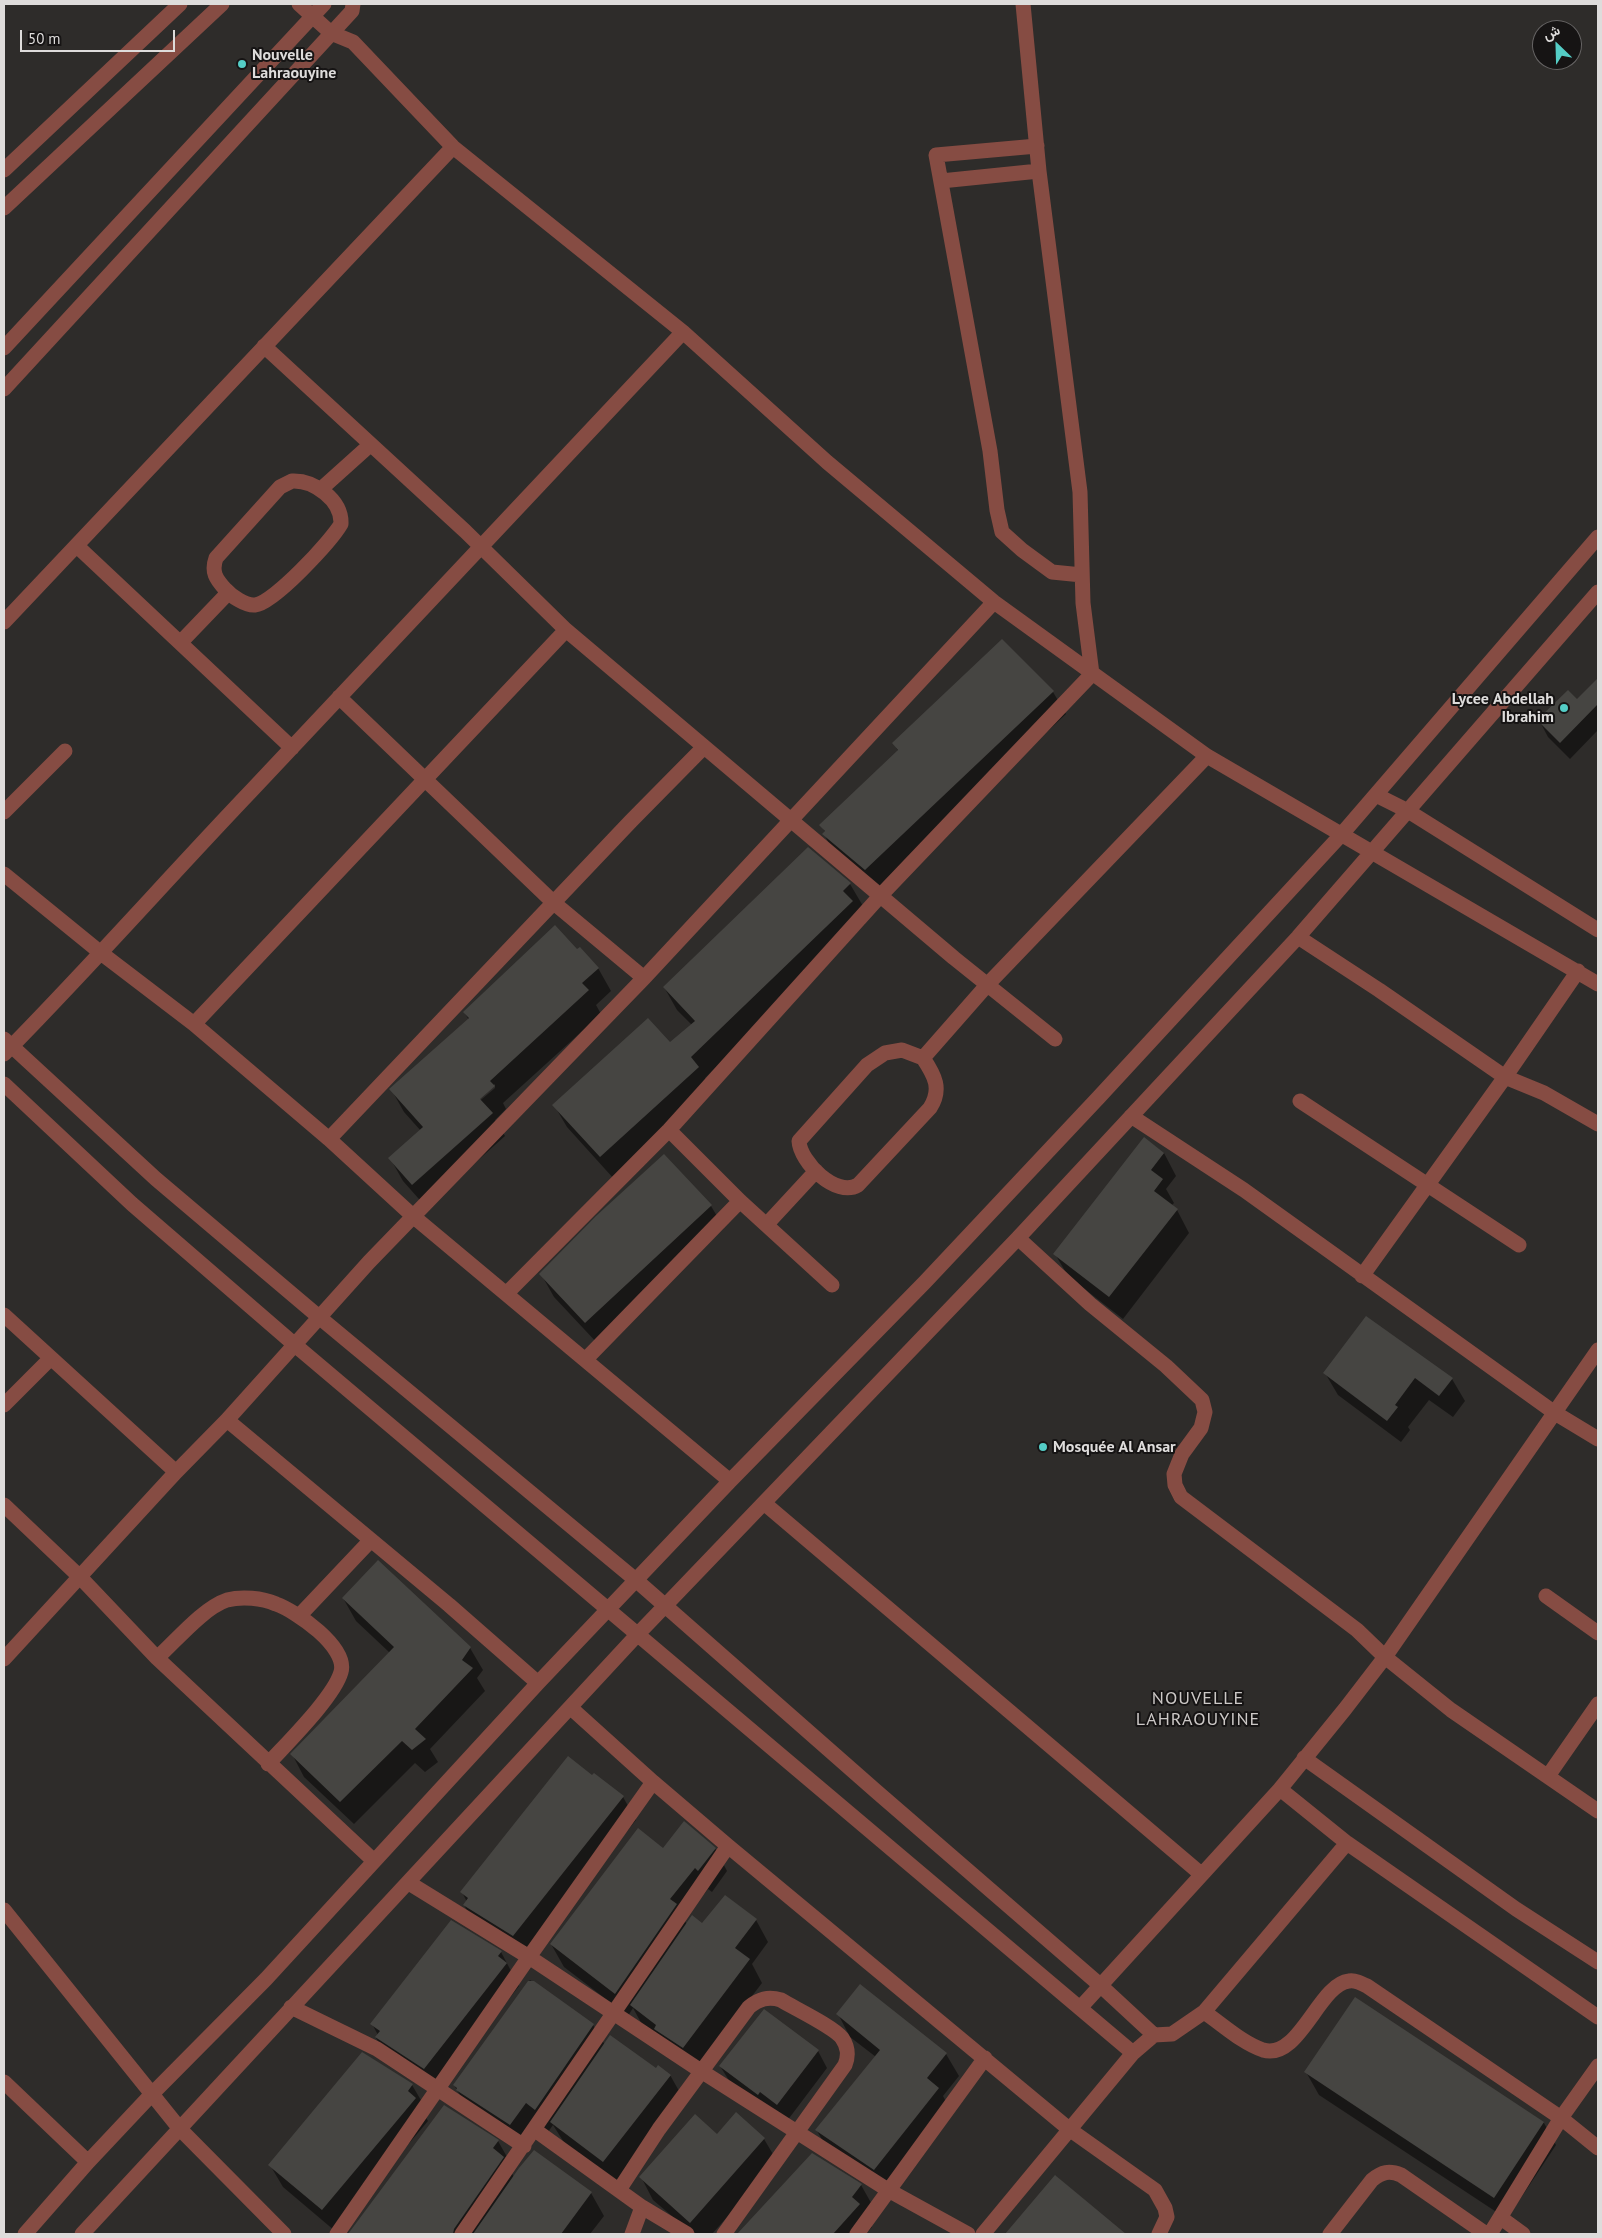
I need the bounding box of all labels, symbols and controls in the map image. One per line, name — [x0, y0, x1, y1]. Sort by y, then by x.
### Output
scale bar — [22, 20, 178, 52]
north arrow — [1532, 20, 1582, 70]
text: ش — [1540, 21, 1563, 44]
text: 50 m — [28, 29, 61, 48]
place label: Nouvelle Lahraouyine — [252, 45, 336, 83]
marker: Nouvelle Lahraouyine — [236, 58, 248, 70]
place label: Lycee Abdellah Ibrahim — [1452, 689, 1554, 727]
marker: Lycee Abdellah Ibrahim — [1558, 702, 1570, 714]
place label: Mosquée Al Ansar — [1053, 1437, 1176, 1457]
marker: Mosquée Al Ansar — [1037, 1441, 1049, 1453]
district label: NOUVELLE LAHRAOUYINE — [1134, 1688, 1262, 1730]

